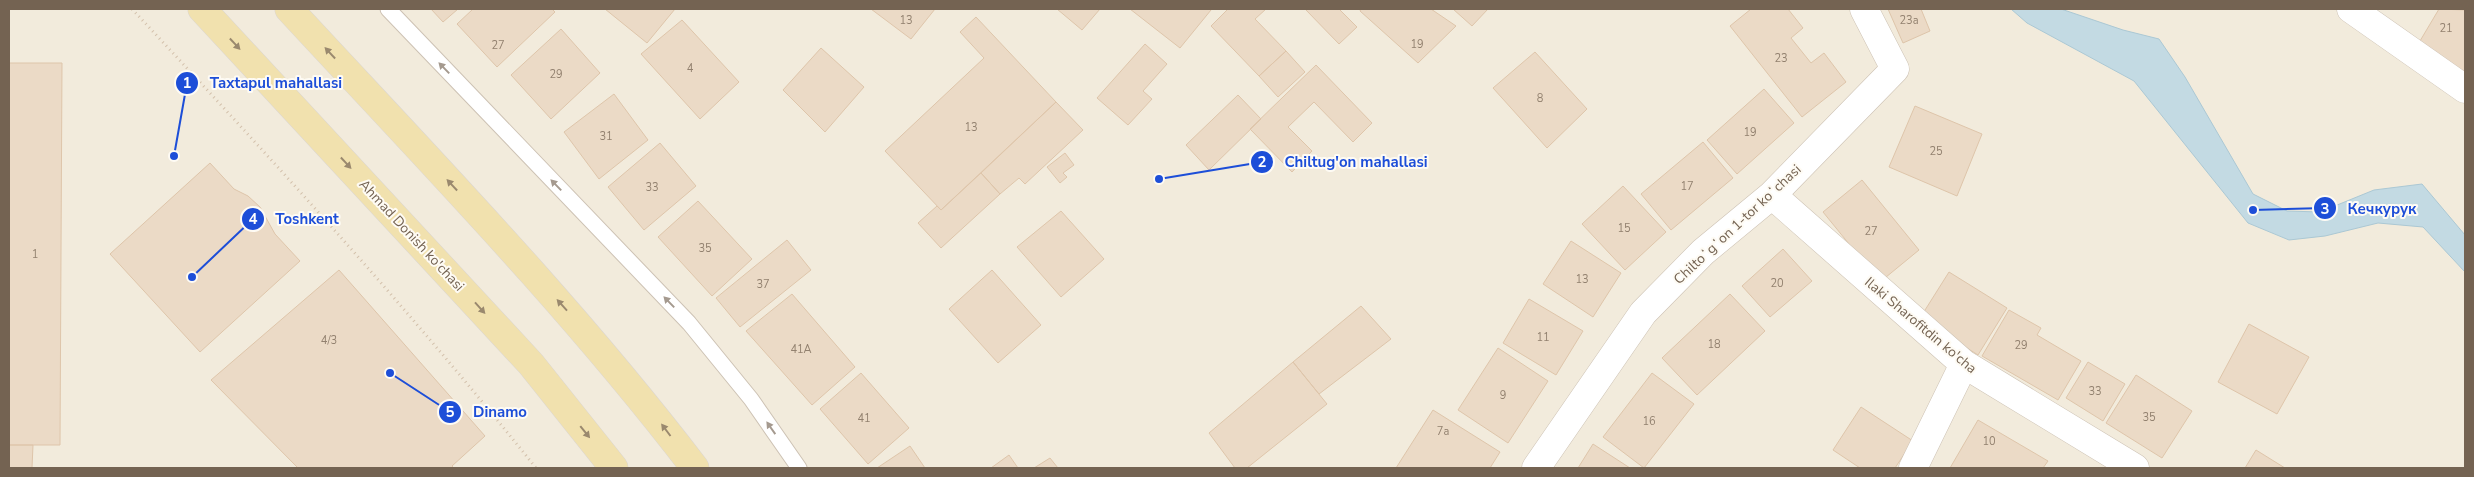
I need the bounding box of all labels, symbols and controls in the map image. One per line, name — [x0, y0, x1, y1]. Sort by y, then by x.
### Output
house number: 13 — [899, 13, 913, 28]
house number: 23a — [1899, 13, 1919, 28]
house number: 21 — [2439, 21, 2453, 36]
house number: 19 — [1410, 37, 1424, 52]
one-way arrow — [229, 38, 241, 50]
house number: 27 — [491, 38, 505, 53]
one-way arrow — [324, 47, 336, 59]
house number: 23 — [1774, 51, 1788, 66]
house number: 4 — [687, 61, 694, 76]
one-way arrow — [438, 62, 450, 74]
house number: 29 — [549, 67, 563, 82]
callout: Taxtapul mahallasi — [174, 68, 352, 98]
text: 1 — [182, 73, 192, 93]
text: Taxtapul mahallasi — [210, 73, 342, 93]
house number: 8 — [1537, 91, 1544, 106]
house number: 13 — [964, 120, 978, 135]
house number: 19 — [1743, 125, 1757, 140]
house number: 31 — [599, 129, 613, 144]
house number: 25 — [1929, 144, 1943, 159]
callout: Chiltug'on mahallasi — [1250, 147, 1438, 177]
text: 2 — [1257, 152, 1267, 172]
text: Chiltug'on mahallasi — [1284, 152, 1428, 172]
one-way arrow — [340, 157, 352, 169]
street label: Chiltoʻgʻon 1-tor koʻchasi — [1669, 160, 1805, 289]
street label: Ahmad Donish ko'chasi — [355, 175, 469, 295]
one-way arrow — [446, 179, 458, 191]
one-way arrow — [550, 179, 562, 191]
house number: 17 — [1680, 179, 1694, 194]
house number: 33 — [645, 180, 659, 195]
callout: Кечкурук — [2312, 193, 2426, 223]
text: 3 — [2320, 199, 2330, 219]
text: Кечкурук — [2347, 199, 2417, 219]
callout: Toshkent — [240, 204, 349, 234]
text: 4 — [248, 209, 258, 229]
text: Toshkent — [275, 209, 339, 229]
house number: 15 — [1617, 221, 1631, 236]
house number: 27 — [1864, 224, 1878, 239]
house number: 35 — [698, 241, 712, 256]
house number: 1 — [32, 247, 38, 262]
house number: 13 — [1575, 272, 1589, 287]
street label: Ilaki Sharofitdin ko'cha — [1861, 273, 1981, 378]
house number: 20 — [1770, 276, 1784, 291]
house number: 37 — [756, 277, 770, 292]
one-way arrow — [663, 296, 675, 308]
one-way arrow — [556, 299, 568, 311]
one-way arrow — [474, 302, 486, 314]
house number: 11 — [1536, 330, 1550, 345]
house number: 4/3 — [321, 333, 337, 348]
house number: 18 — [1707, 337, 1721, 352]
house number: 29 — [2014, 338, 2028, 353]
house number: 41А — [790, 342, 812, 357]
house number: 33 — [2088, 384, 2102, 399]
house number: 9 — [1500, 388, 1506, 403]
callout: Dinamo — [438, 397, 537, 427]
text: 5 — [445, 402, 455, 422]
text: Dinamo — [473, 402, 527, 422]
house number: 35 — [2142, 410, 2156, 425]
house number: 41 — [857, 411, 871, 426]
house number: 16 — [1642, 414, 1656, 429]
one-way arrow — [766, 421, 776, 435]
one-way arrow — [660, 423, 671, 436]
house number: 7a — [1437, 424, 1449, 439]
one-way arrow — [580, 425, 591, 438]
house number: 10 — [1982, 434, 1996, 449]

